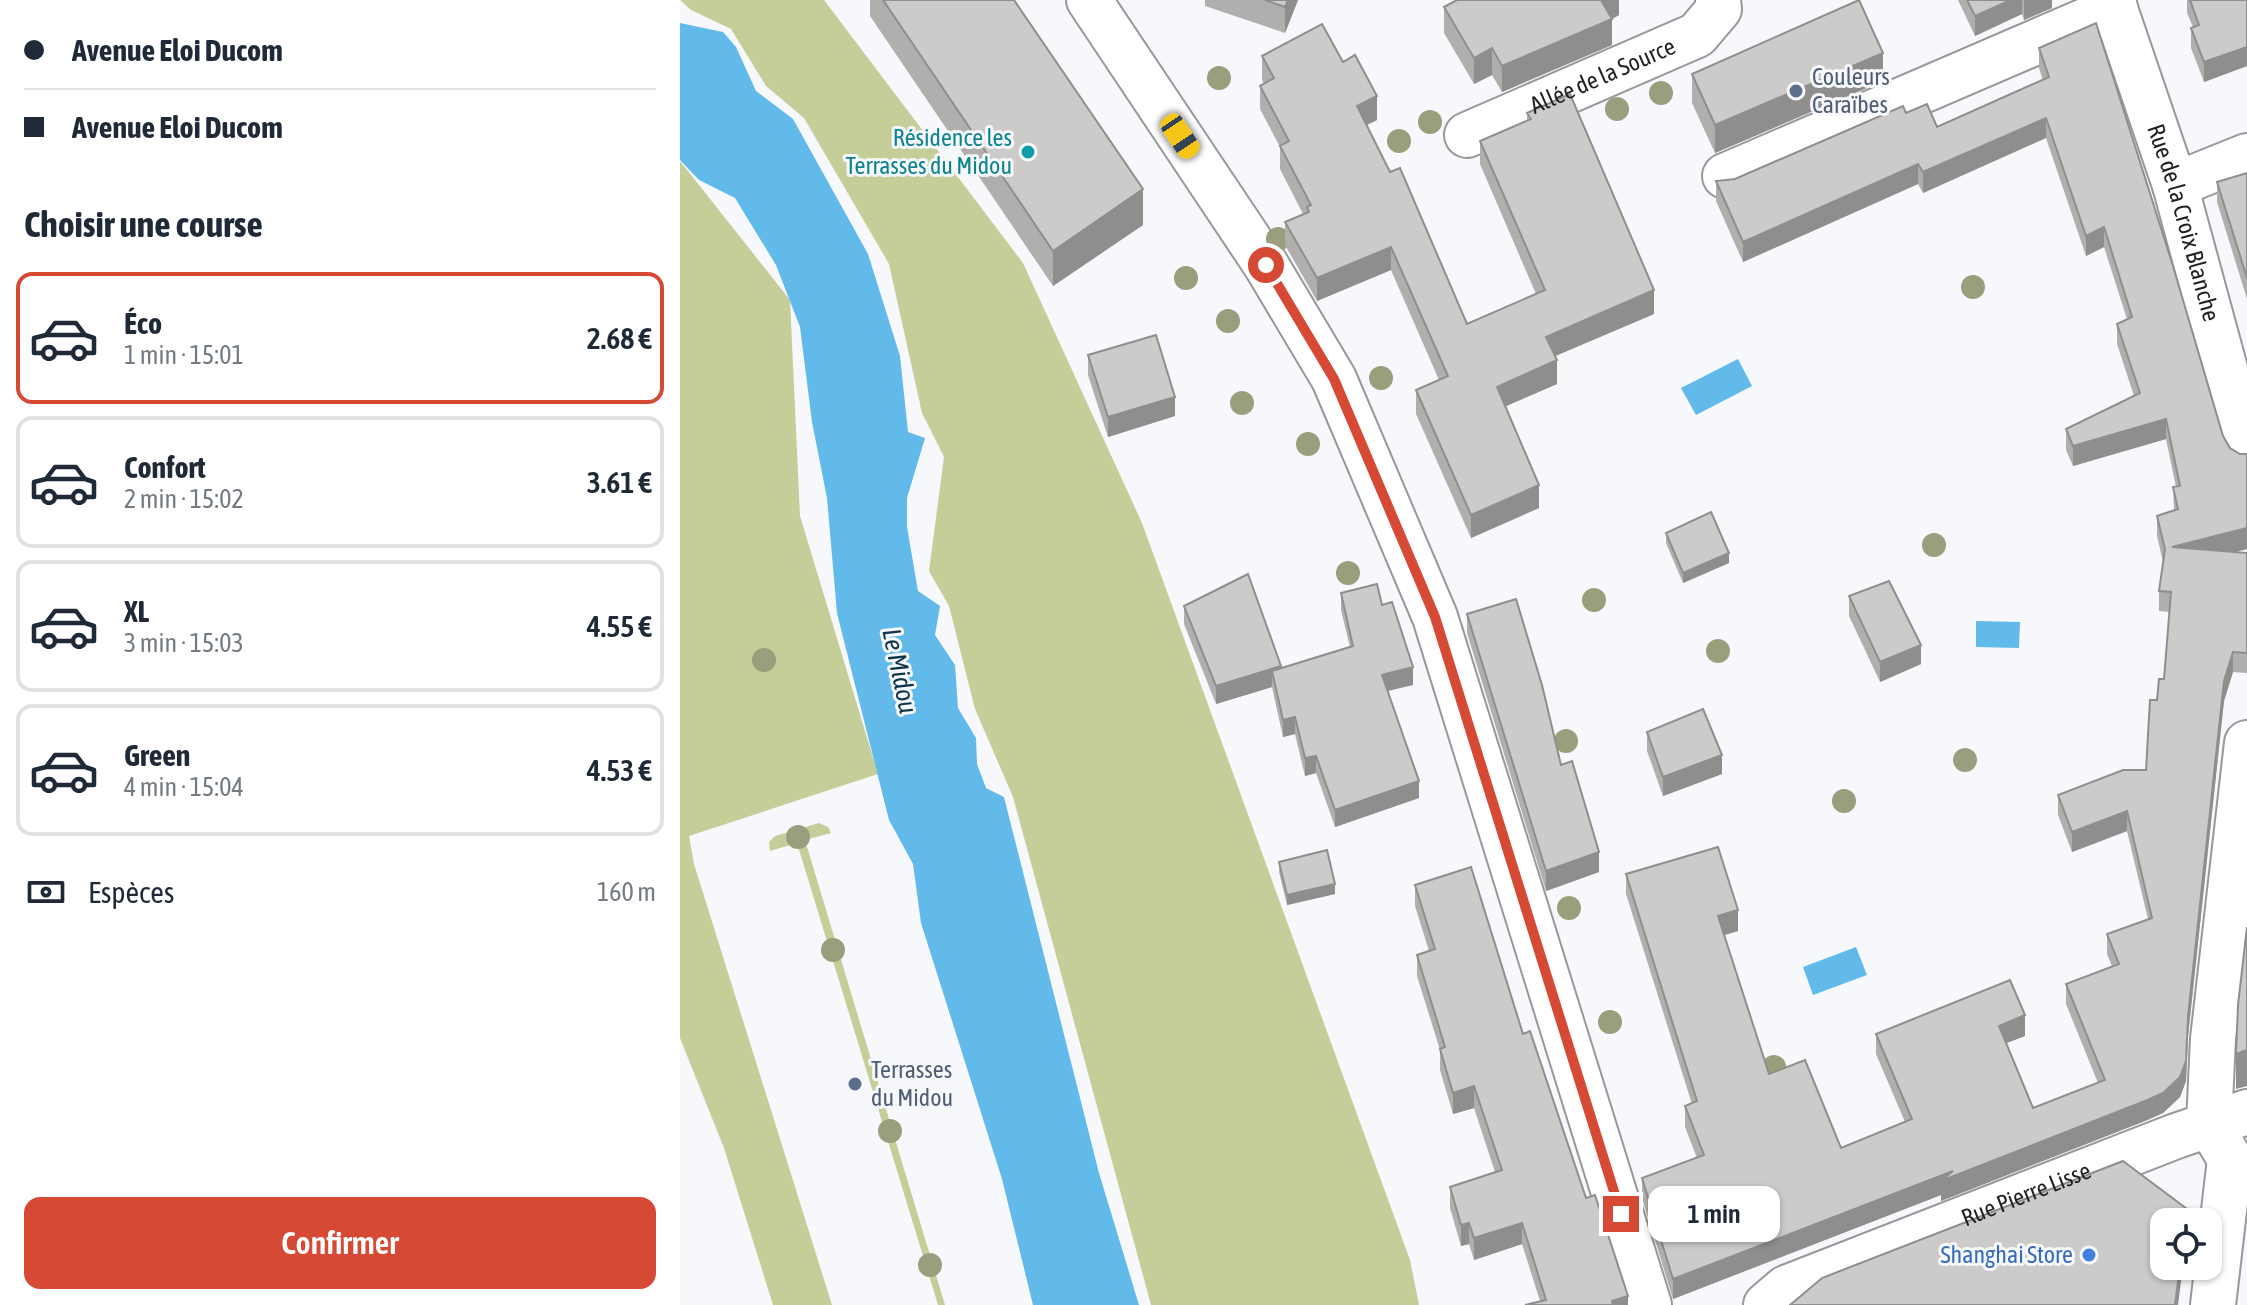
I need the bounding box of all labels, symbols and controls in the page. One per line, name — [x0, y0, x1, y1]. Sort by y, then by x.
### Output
street label: Allée de la Source — [1526, 32, 1679, 119]
text: Avenue Eloi Ducom — [72, 33, 283, 67]
place label: Couleurs Caraïbes — [1812, 63, 1890, 118]
marker: Couleurs Caraïbes — [1787, 82, 1805, 100]
car — [1157, 109, 1203, 163]
text: Avenue Eloi Ducom — [72, 110, 283, 144]
street label: Rue de la Croix Blanche — [2142, 120, 2225, 324]
place label: Résidence les Terrasses du Midou — [845, 124, 1012, 179]
marker: Résidence les Terrasses du Midou — [1019, 143, 1037, 161]
text: Choisir une course — [24, 203, 263, 245]
route start — [1248, 247, 1284, 283]
icon: car — [28, 302, 100, 374]
text: Éco — [124, 306, 162, 340]
text: 2.68 € — [587, 321, 652, 355]
text: 1 min · 15:01 — [124, 340, 244, 370]
icon: car — [28, 446, 100, 518]
text: Confort — [124, 450, 206, 484]
text: 3.61 € — [587, 465, 652, 499]
text: 2 min · 15:02 — [124, 484, 244, 514]
icon: car — [28, 590, 100, 662]
text: XL — [124, 594, 149, 628]
text: 4.55 € — [587, 609, 652, 643]
water label: Le Midou — [876, 626, 924, 716]
text: 3 min · 15:03 — [124, 628, 244, 658]
icon: car — [28, 734, 100, 806]
text: Green — [124, 738, 190, 772]
text: 4.53 € — [587, 753, 652, 787]
text: 4 min · 15:04 — [124, 772, 244, 802]
icon: cash — [24, 870, 68, 914]
text: Espèces — [88, 875, 174, 909]
text: 160 m — [597, 877, 656, 907]
place label: Terrasses du Midou — [871, 1056, 953, 1111]
marker: Terrasses du Midou — [846, 1075, 864, 1093]
street label: Rue Pierre Lisse — [1957, 1157, 2095, 1231]
callout: 1 min — [1649, 1186, 1781, 1242]
route end — [1603, 1196, 1639, 1232]
button: Confirmer — [24, 1197, 656, 1289]
text: 1 min — [1687, 1199, 1741, 1229]
map controls — [2150, 1208, 2222, 1280]
button: locate — [2150, 1208, 2222, 1280]
place label: Shanghai Store — [1941, 1241, 2073, 1268]
marker: Shanghai Store — [2080, 1246, 2098, 1264]

